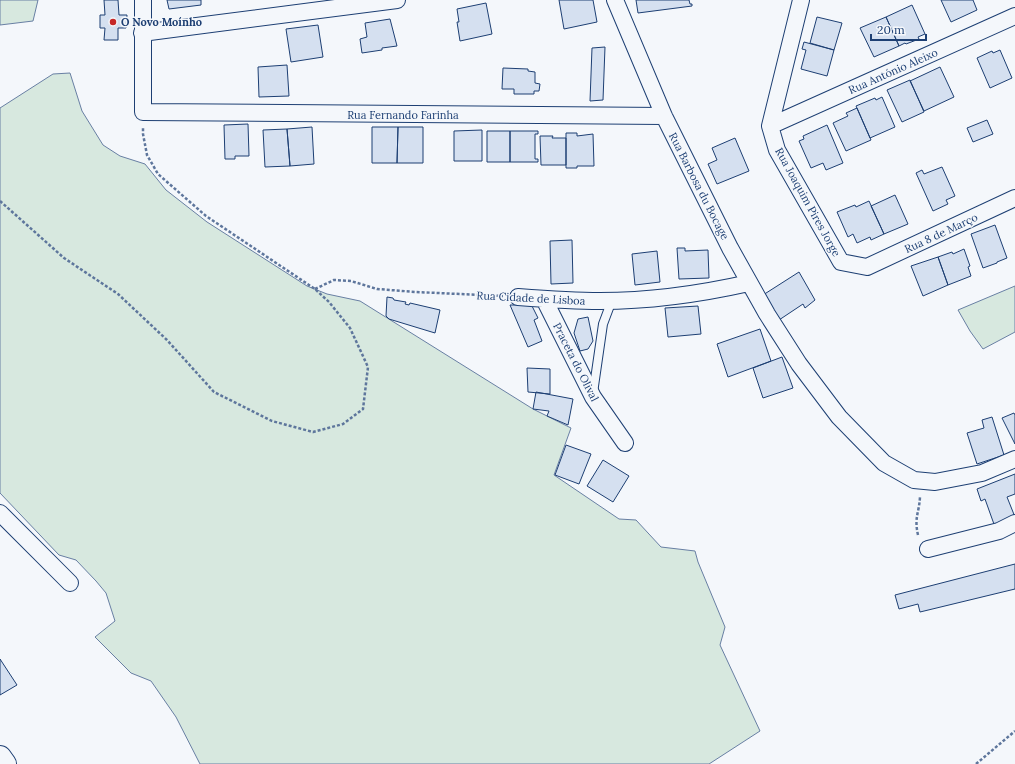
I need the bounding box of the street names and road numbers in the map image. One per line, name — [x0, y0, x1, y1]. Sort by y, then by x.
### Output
street label: Rua António Aleixo — [846, 45, 940, 97]
street label: Rua Fernando Farinha — [347, 108, 459, 122]
street label: Rua Barbosa du Bocage — [666, 130, 732, 242]
street label: Rua Joaquim Pires Jorge — [772, 145, 844, 259]
street label: Rua 8 de Março — [902, 210, 980, 256]
street label: Rua Cidade de Lisboa — [476, 288, 586, 308]
street label: Praceta do Olival — [550, 320, 602, 404]

